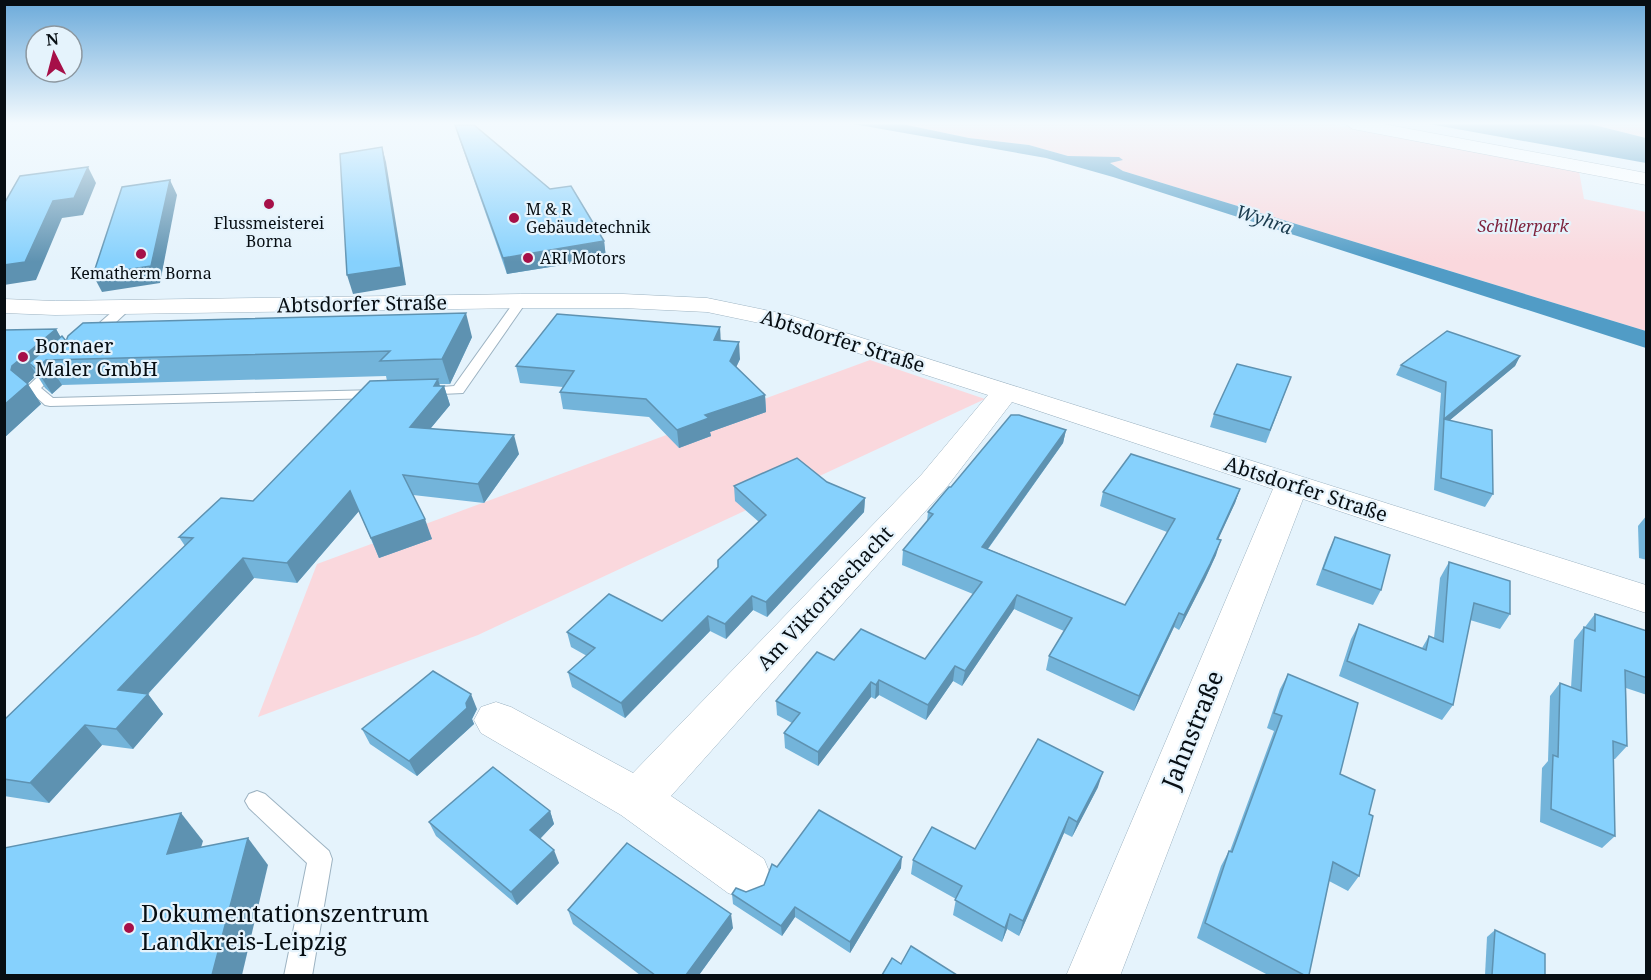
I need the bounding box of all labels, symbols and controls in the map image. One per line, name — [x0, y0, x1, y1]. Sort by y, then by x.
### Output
north arrow — [24, 24, 84, 84]
text: N — [45, 27, 60, 51]
marker: Flussmeisterei Borna — [262, 197, 276, 211]
place label: M & R Gebäudetechnik — [526, 198, 651, 238]
water label: Wyhra — [1233, 199, 1296, 240]
marker: M & R Gebäudetechnik — [507, 211, 521, 225]
place label: Flussmeisterei Borna — [214, 212, 324, 252]
park label: Schillerpark — [1477, 215, 1569, 237]
marker: Kematherm Borna — [134, 247, 148, 261]
place label: ARI Motors — [540, 247, 626, 269]
marker: ARI Motors — [521, 251, 535, 265]
place label: Kematherm Borna — [70, 262, 212, 284]
street label: Abtsdorfer Straße — [277, 289, 447, 318]
street label: Abtsdorfer Straße — [758, 303, 928, 378]
place label: Bornaer Maler GmbH — [35, 332, 158, 382]
marker: Bornaer Maler GmbH — [16, 350, 30, 364]
street label: Abtsdorfer Straße — [1221, 449, 1391, 528]
street label: Am Viktoriaschacht — [751, 520, 899, 676]
street label: Jahnstraße — [1153, 665, 1230, 794]
place label: Dokumentationszentrum Landkreis-Leipzig — [141, 896, 429, 957]
marker: Dokumentationszentrum Landkreis-Leipzig — [122, 921, 136, 935]

